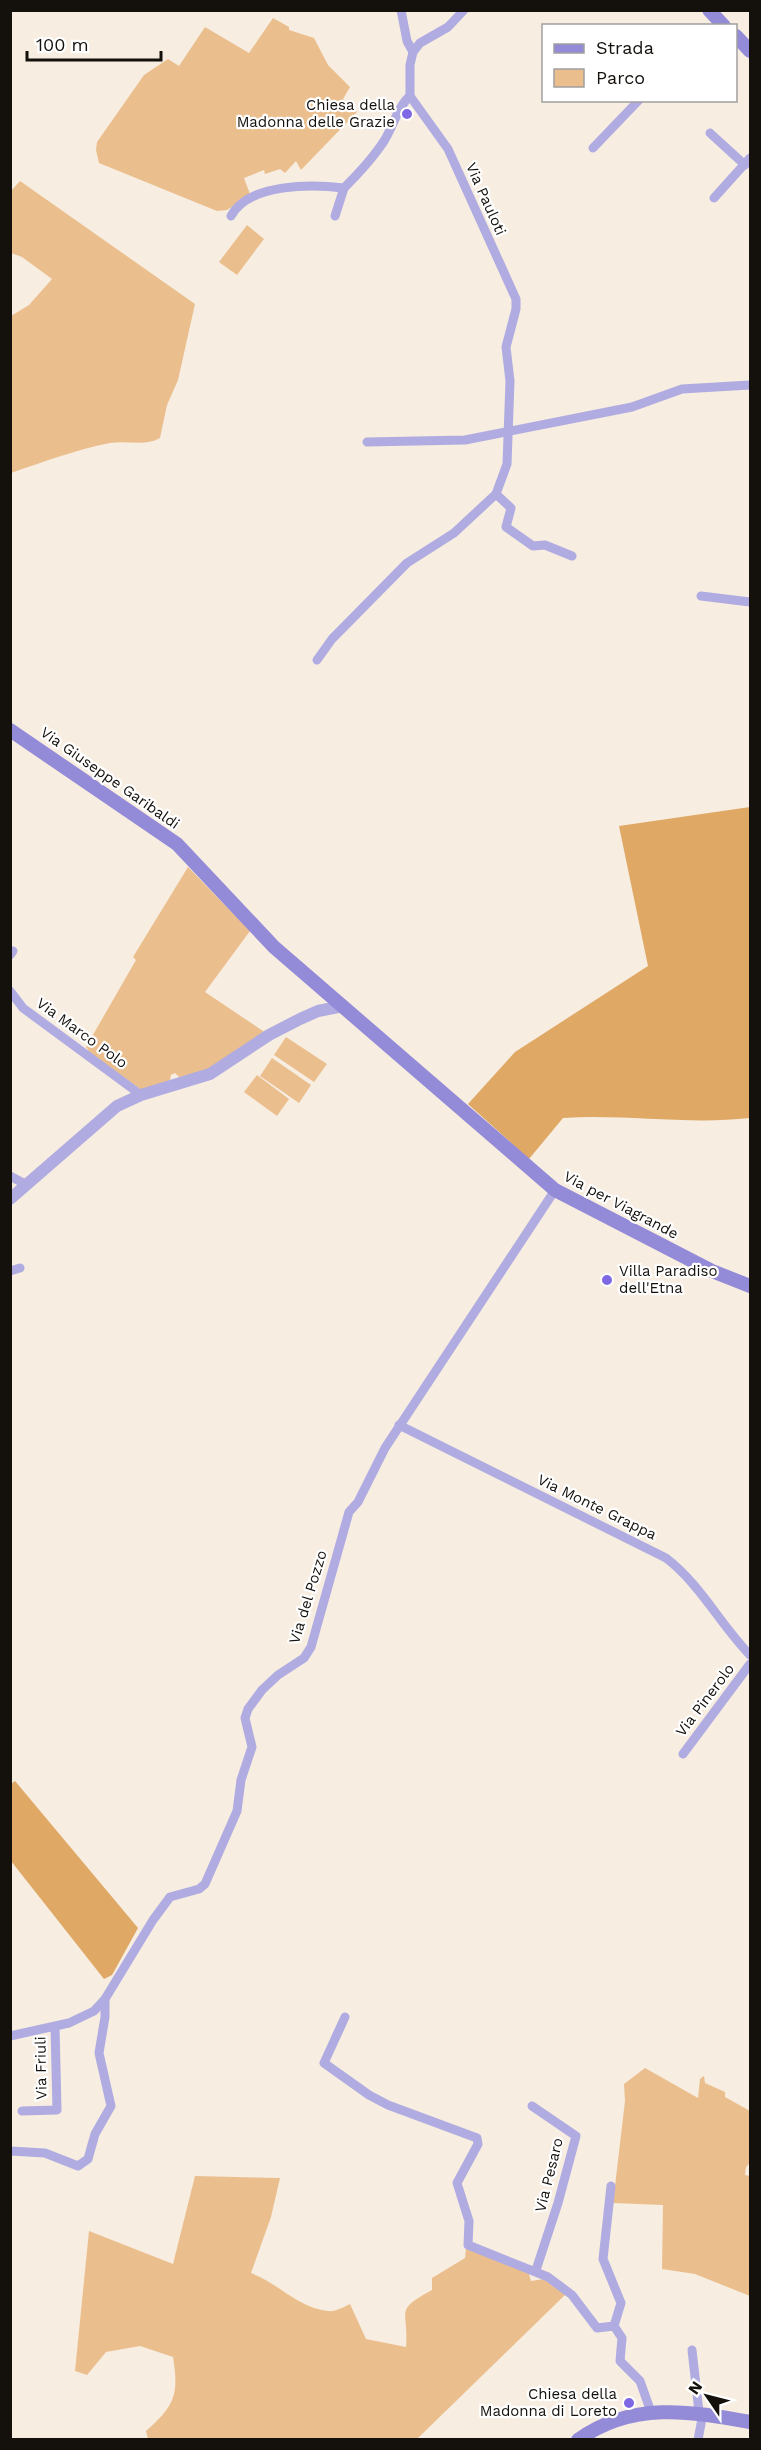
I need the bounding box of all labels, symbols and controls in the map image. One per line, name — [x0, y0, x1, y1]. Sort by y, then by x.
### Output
scale bar — [27, 24, 160, 62]
legend — [542, 24, 737, 102]
text: 100 m — [36, 34, 89, 55]
text: Strada — [596, 37, 654, 58]
text: Parco — [596, 67, 645, 88]
place label: Chiesa della Madonna delle Grazie — [237, 96, 396, 131]
marker: Chiesa della Madonna delle Grazie — [400, 107, 414, 121]
street label: Via Pauloti — [462, 160, 510, 238]
street label: Via Giuseppe Garibaldi — [37, 723, 183, 833]
street label: Via Marco Polo — [33, 994, 131, 1072]
street label: Via per Viagrande — [561, 1167, 681, 1243]
place label: Villa Paradiso dell'Etna — [619, 1262, 718, 1297]
marker: Villa Paradiso dell'Etna — [600, 1273, 614, 1287]
street label: Via Monte Grappa — [534, 1470, 660, 1544]
street label: Via del Pozzo — [285, 1548, 331, 1646]
street label: Via Pinerolo — [672, 1660, 738, 1740]
street label: Via Friuli — [31, 2036, 51, 2100]
street label: Via Pesaro — [531, 2136, 567, 2214]
north arrow — [677, 2366, 737, 2426]
text: N — [684, 2377, 706, 2398]
place label: Chiesa della Madonna di Loreto — [480, 2385, 618, 2420]
marker: Chiesa della Madonna di Loreto — [622, 2396, 636, 2410]

